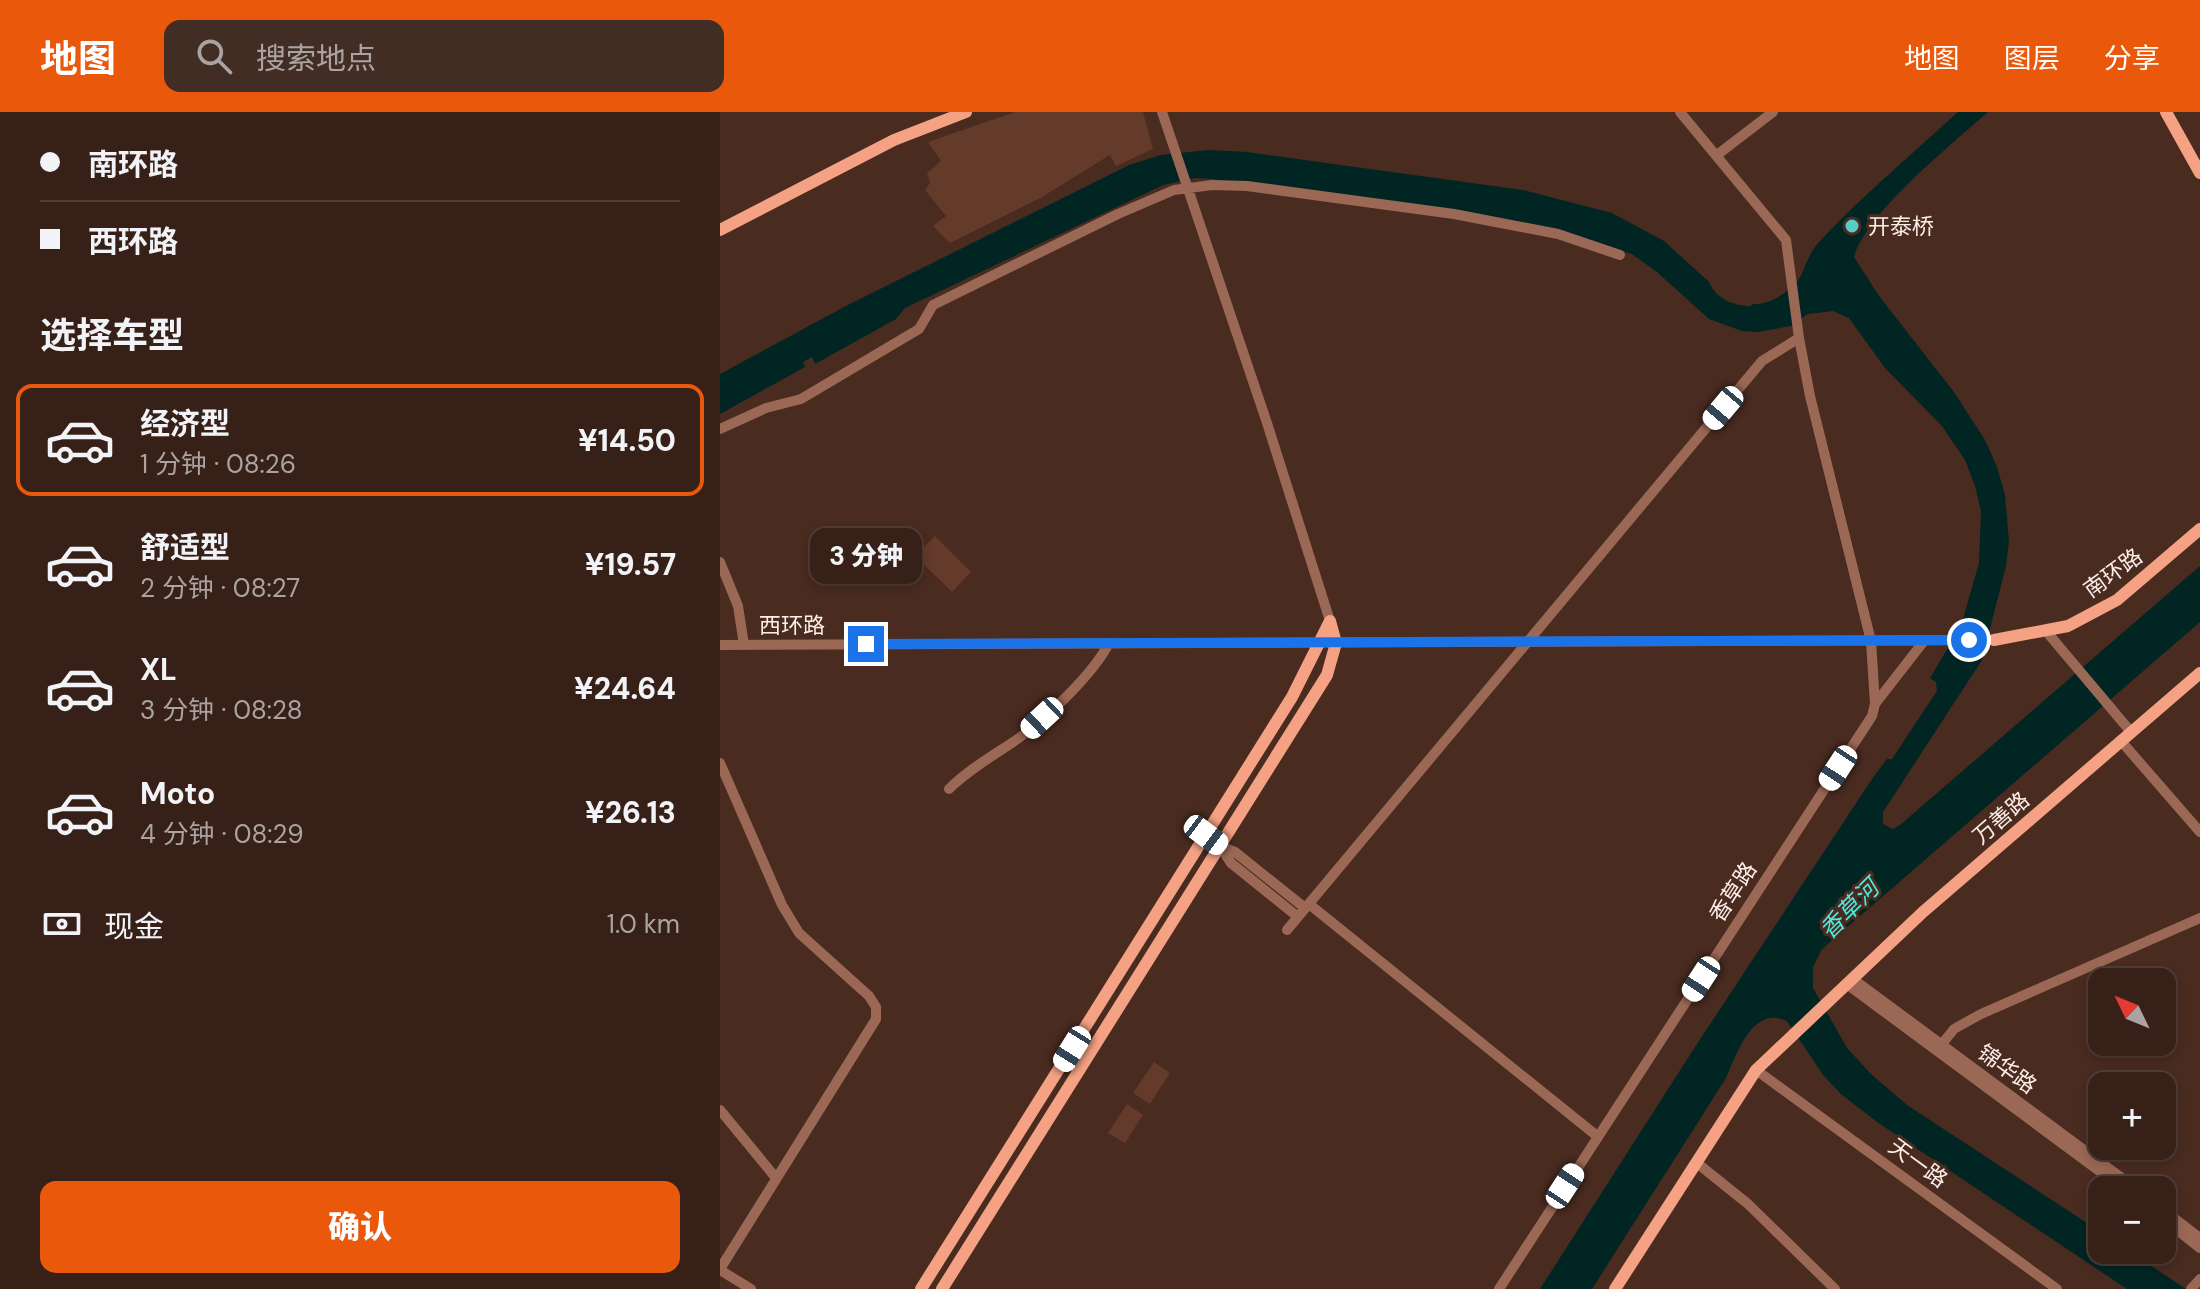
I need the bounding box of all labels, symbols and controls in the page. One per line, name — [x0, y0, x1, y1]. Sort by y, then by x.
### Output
search box — [164, 20, 724, 92]
text: 地图 — [40, 34, 116, 84]
icon: search — [192, 34, 236, 78]
text: 搜索地点 — [256, 39, 376, 78]
text: 地图 — [1904, 40, 1960, 77]
text: 图层 — [2004, 40, 2060, 77]
text: 分享 — [2104, 40, 2160, 77]
text: 南环路 — [88, 145, 178, 184]
place label: 开泰桥 — [1868, 212, 1934, 241]
marker: 开泰桥 — [1843, 217, 1861, 235]
text: 西环路 — [88, 222, 178, 261]
text: 选择车型 — [40, 312, 184, 359]
car — [1698, 382, 1748, 434]
icon: car — [44, 404, 116, 476]
text: 经济型 — [140, 404, 230, 443]
text: ¥14.50 — [578, 421, 676, 460]
text: 1 分钟 · 08:26 — [140, 447, 296, 481]
icon: car — [44, 528, 116, 600]
text: 舒适型 — [140, 528, 230, 567]
callout: 3 分钟 — [810, 528, 922, 584]
text: 3 分钟 — [829, 539, 903, 573]
street label: 南环路 — [2078, 542, 2148, 604]
text: ¥19.57 — [585, 545, 676, 584]
text: 2 分钟 · 08:27 — [140, 571, 300, 605]
street label: 西环路 — [759, 611, 825, 640]
route start — [1951, 622, 1987, 658]
route end — [848, 626, 884, 662]
text: XL — [140, 650, 177, 689]
icon: car — [44, 652, 116, 724]
text: ¥24.64 — [574, 669, 676, 708]
text: 3 分钟 · 08:28 — [140, 693, 302, 727]
car — [1016, 693, 1068, 743]
car — [1815, 741, 1861, 795]
text: Moto — [140, 774, 215, 813]
icon: car — [44, 776, 116, 848]
street label: 万善路 — [1967, 785, 2035, 851]
text: ¥26.13 — [585, 793, 676, 832]
car — [1180, 811, 1232, 859]
text: 4 分钟 · 08:29 — [140, 817, 304, 851]
street label: 香草路 — [1703, 856, 1763, 928]
water label: 香草河 — [1813, 870, 1888, 945]
icon: cash — [40, 902, 84, 946]
text: 现金 — [104, 907, 164, 946]
text: 1.0 km — [607, 907, 680, 941]
car — [1678, 952, 1724, 1006]
north arrow — [2088, 968, 2176, 1056]
map controls — [2088, 968, 2176, 1264]
car — [1049, 1022, 1095, 1076]
street label: 锦华路 — [1972, 1038, 2042, 1100]
button: + — [2088, 1072, 2176, 1160]
street label: 天一路 — [1883, 1132, 1953, 1194]
car — [1542, 1159, 1588, 1213]
button: − — [2088, 1176, 2176, 1264]
button: 确认 — [40, 1181, 680, 1273]

